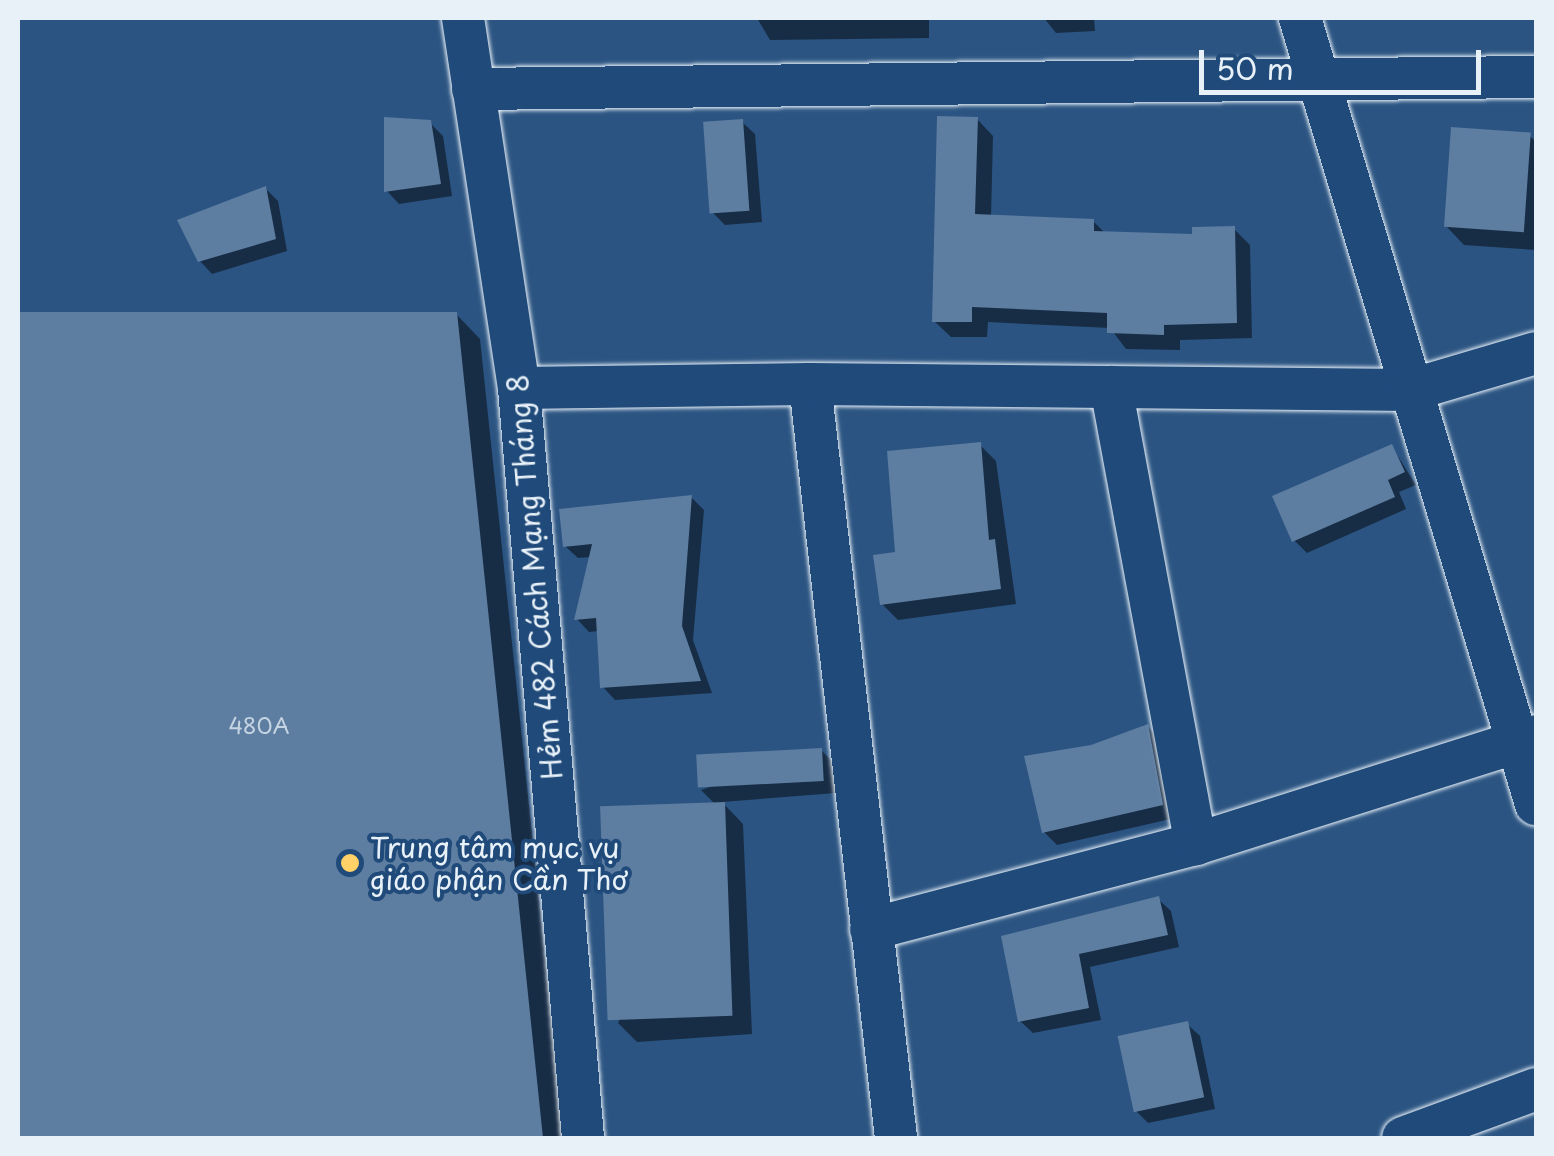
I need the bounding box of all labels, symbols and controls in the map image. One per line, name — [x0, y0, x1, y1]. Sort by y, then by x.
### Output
scale bar — [1204, 30, 1486, 92]
text: 50 m — [1216, 45, 1294, 90]
street label: Hẻm 482 Cách Mạng Tháng 8 — [499, 372, 569, 782]
house number: 480A — [228, 712, 290, 738]
place label: Trung tâm mục vụ giáo phận Cần Thơ — [370, 830, 627, 896]
marker: Trung tâm mục vụ giáo phận Cần Thơ — [339, 852, 361, 874]

